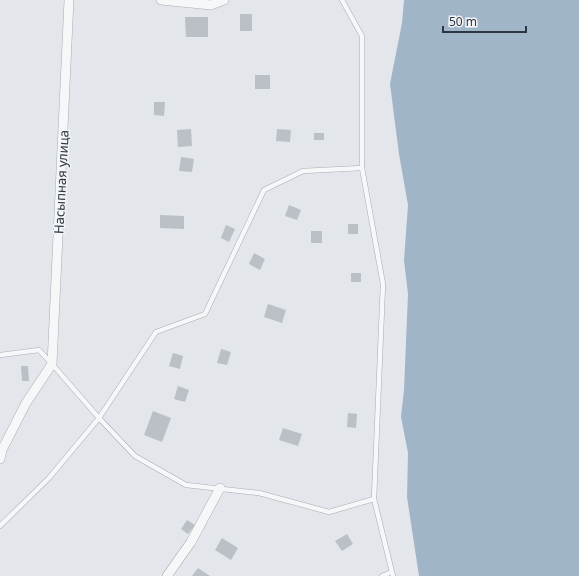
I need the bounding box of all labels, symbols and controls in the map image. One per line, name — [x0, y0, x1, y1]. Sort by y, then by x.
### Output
scale bar — [443, 8, 526, 34]
text: 50 m — [449, 13, 477, 30]
street label: Насыпная улица — [49, 130, 73, 234]

